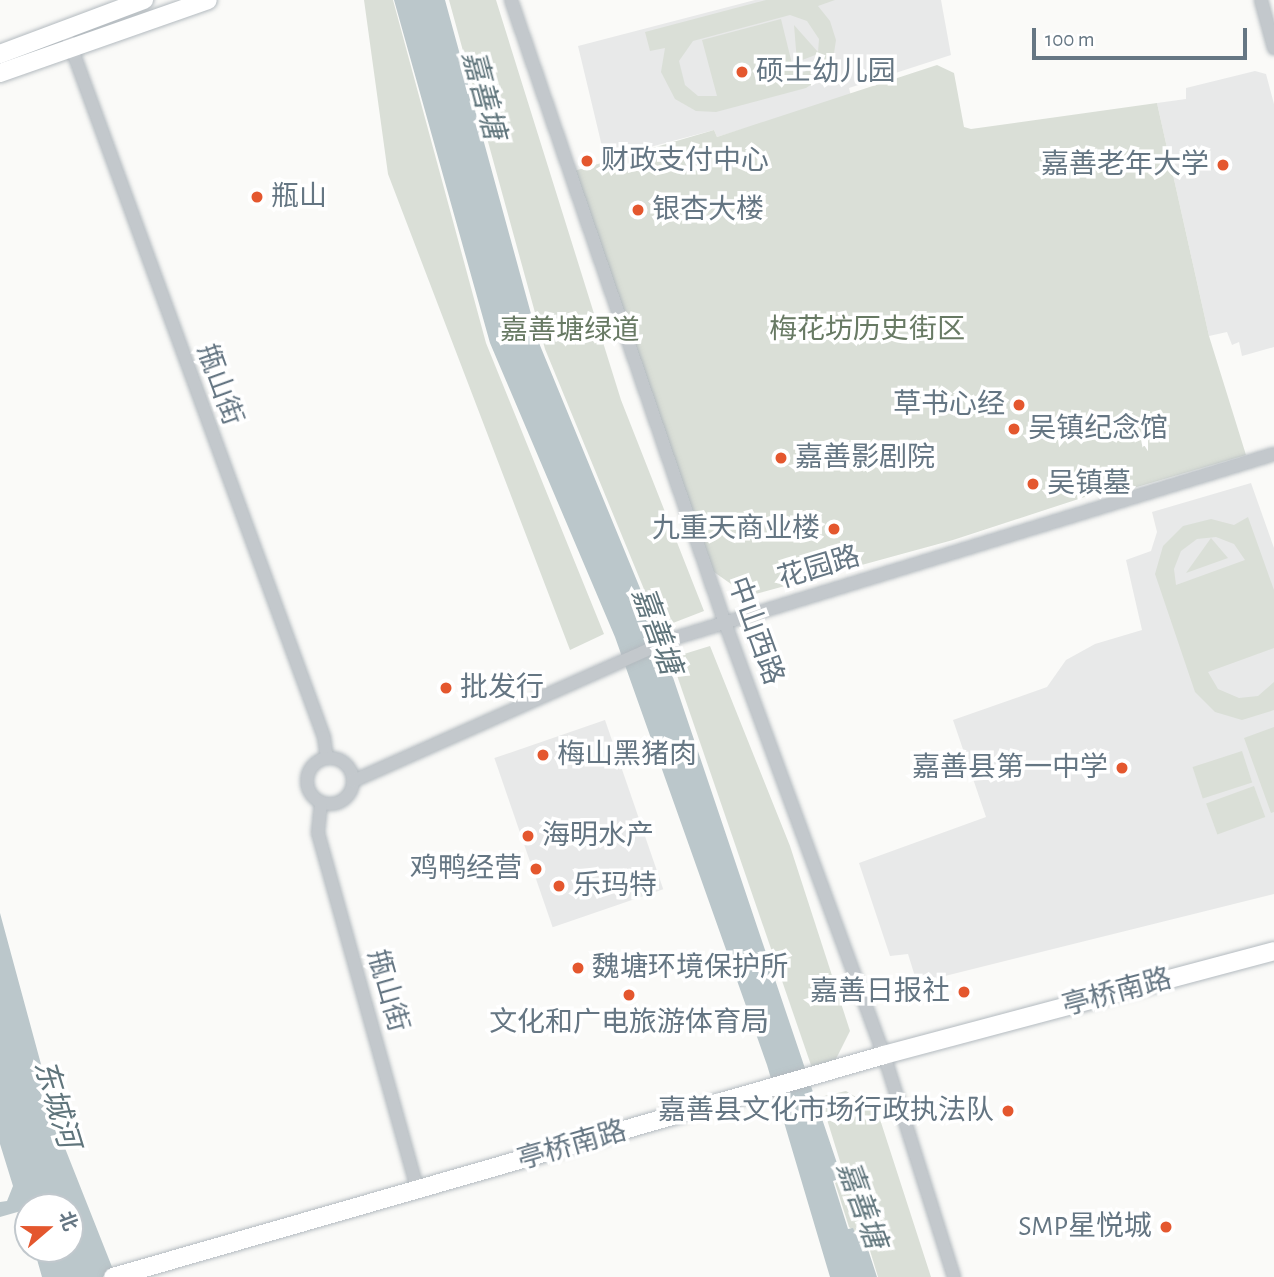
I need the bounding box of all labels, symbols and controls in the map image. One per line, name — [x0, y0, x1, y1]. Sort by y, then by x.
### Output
scale bar — [1036, 14, 1251, 58]
text: 100 m — [1045, 29, 1095, 50]
water label: 嘉善塘 — [454, 47, 512, 143]
place label: 硕士幼儿园 — [756, 55, 896, 89]
marker: 硕士幼儿园 — [734, 64, 750, 80]
place label: 财政支付中心 — [601, 144, 769, 178]
place label: 嘉善老年大学 — [1041, 148, 1209, 182]
marker: 财政支付中心 — [579, 153, 595, 169]
marker: 嘉善老年大学 — [1215, 157, 1231, 173]
place label: 瓶山 — [271, 180, 327, 214]
marker: 瓶山 — [249, 189, 265, 205]
place label: 银杏大楼 — [652, 193, 764, 227]
marker: 银杏大楼 — [630, 202, 646, 218]
park label: 梅花坊历史街区 — [769, 313, 965, 347]
park label: 嘉善塘绿道 — [500, 314, 640, 348]
street label: 甁山街 — [189, 340, 249, 430]
place label: 草书心经 — [893, 388, 1005, 422]
marker: 草书心经 — [1011, 397, 1027, 413]
place label: 吴镇纪念馆 — [1028, 412, 1168, 446]
marker: 吴镇纪念馆 — [1006, 421, 1022, 437]
place label: 嘉善影剧院 — [795, 441, 935, 475]
marker: 嘉善影剧院 — [773, 450, 789, 466]
place label: 吴镇墓 — [1047, 467, 1131, 501]
marker: 吴镇墓 — [1025, 476, 1041, 492]
place label: 九重天商业楼 — [652, 512, 820, 546]
marker: 九重天商业楼 — [826, 521, 842, 537]
street label: 花园路 — [774, 540, 864, 596]
street label: 中山西路 — [720, 573, 790, 689]
water label: 嘉善塘 — [624, 583, 688, 679]
place label: 批发行 — [460, 671, 544, 705]
marker: 批发行 — [438, 680, 454, 696]
place label: 梅山黑猪肉 — [557, 738, 697, 772]
marker: 梅山黑猪肉 — [535, 747, 551, 763]
place label: 嘉善县第一中学 — [912, 751, 1108, 785]
marker: 嘉善县第一中学 — [1114, 760, 1130, 776]
place label: 海明水产 — [542, 819, 654, 853]
marker: 海明水产 — [520, 828, 536, 844]
place label: 鸡鸭经营 — [410, 852, 522, 886]
marker: 鸡鸭经营 — [528, 861, 544, 877]
place label: 乐玛特 — [573, 869, 657, 903]
marker: 乐玛特 — [551, 878, 567, 894]
street label: 甁山街 — [359, 946, 415, 1036]
place label: 魏塘环境保护所 — [592, 951, 788, 985]
marker: 魏塘环境保护所 — [570, 960, 586, 976]
street label: 亭桥南路 — [1059, 962, 1175, 1024]
place label: 嘉善日报社 — [810, 975, 950, 1009]
marker: 嘉善日报社 — [956, 984, 972, 1000]
marker: 文化和广电旅游体育局 — [621, 987, 637, 1003]
place label: 文化和广电旅游体育局 — [489, 1006, 769, 1040]
water label: 东城河 — [26, 1056, 86, 1152]
place label: 嘉善县文化市场行政执法队 — [658, 1094, 994, 1128]
marker: 嘉善县文化市场行政执法队 — [1000, 1103, 1016, 1119]
street label: 亭桥南路 — [514, 1114, 630, 1178]
water label: 嘉善塘 — [829, 1157, 893, 1253]
north arrow — [14, 1193, 84, 1263]
text: 北 — [55, 1209, 80, 1234]
place label: SMP星悦城 — [1018, 1210, 1152, 1244]
marker: SMP星悦城 — [1158, 1219, 1174, 1235]

